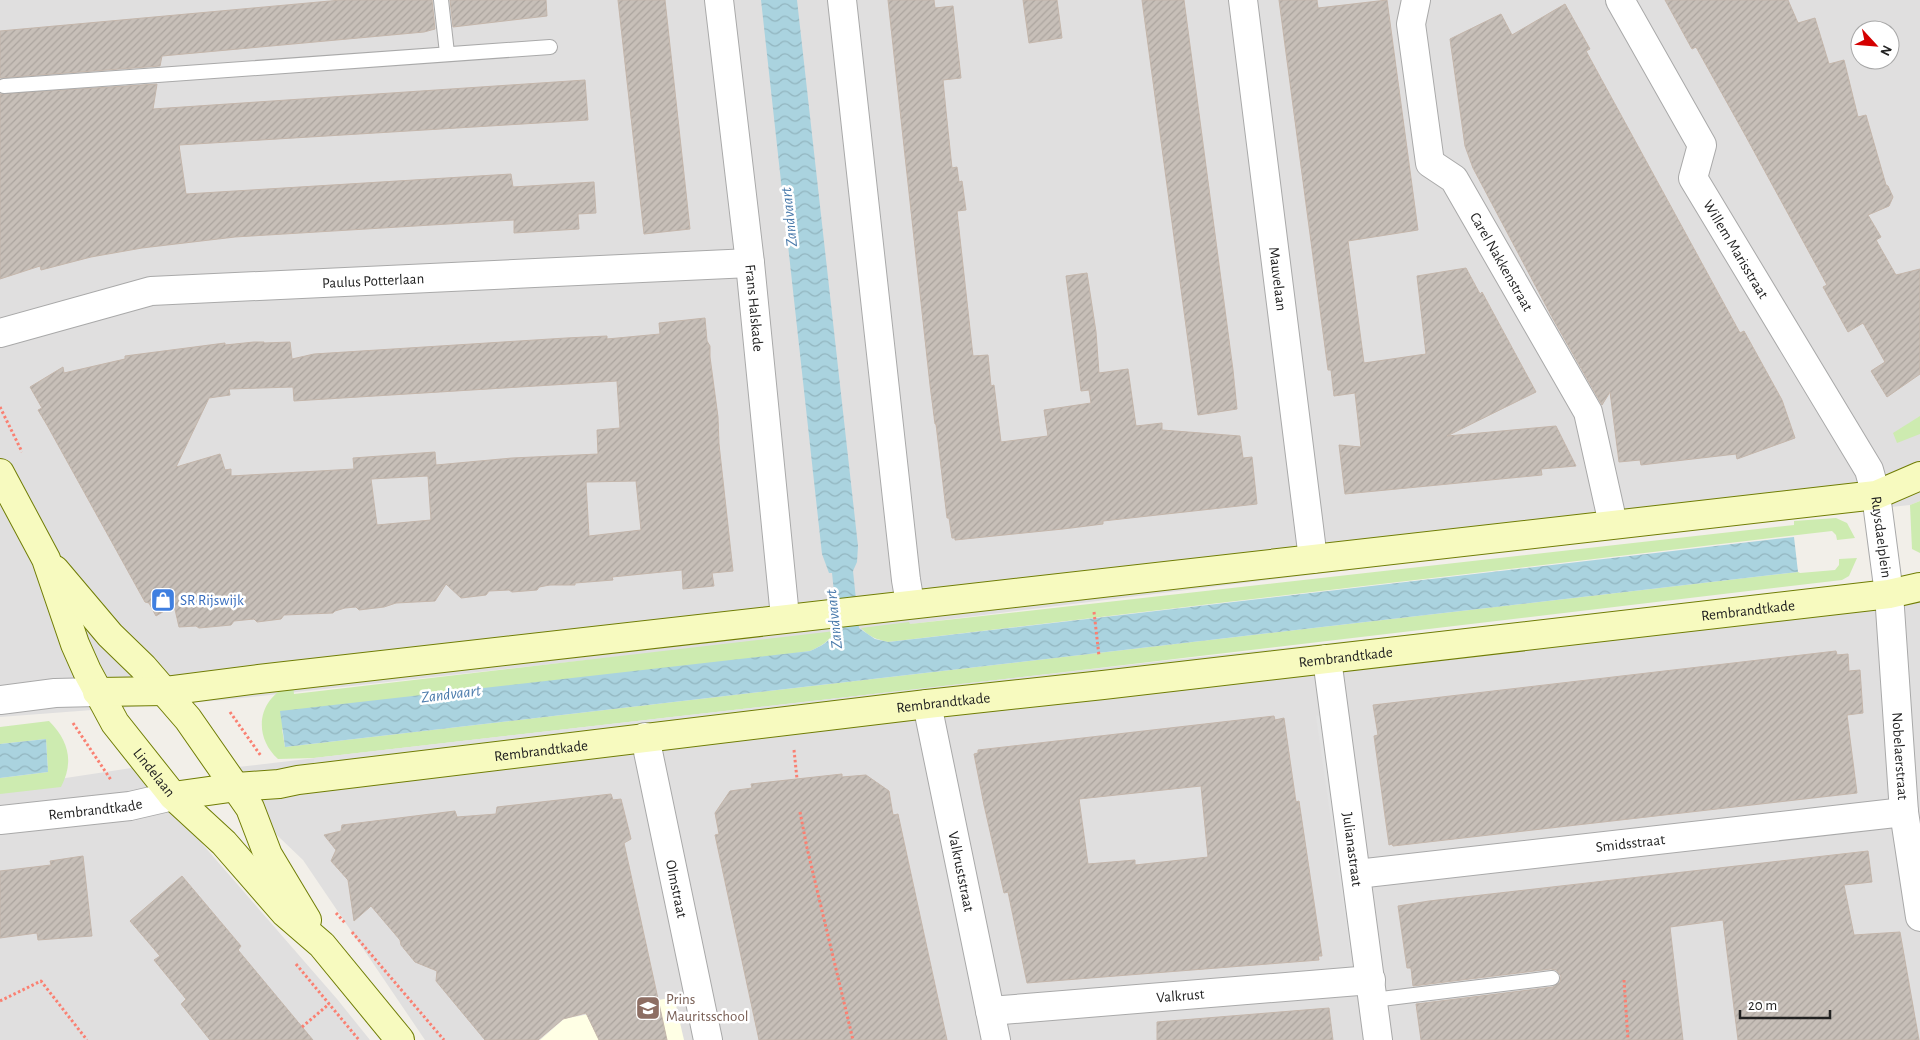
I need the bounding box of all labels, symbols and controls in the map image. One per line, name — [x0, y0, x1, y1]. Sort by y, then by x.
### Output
north arrow — [1850, 20, 1900, 70]
text: N — [1877, 43, 1894, 58]
water label: Zandvaart — [778, 186, 800, 248]
street label: Willem Marisstraat — [1701, 197, 1771, 301]
street label: Carel Nakkenstraat — [1467, 210, 1536, 314]
street label: Mauvelaan — [1266, 246, 1289, 312]
street label: Frans Halskade — [743, 264, 766, 352]
street label: Paulus Potterlaan — [322, 271, 424, 291]
street label: Ruysdaelplein — [1869, 495, 1894, 579]
shop icon: SR Rijswijk — [150, 587, 176, 613]
water label: Zandvaart — [823, 588, 845, 650]
place label: SR Rijswijk — [180, 593, 244, 608]
street label: Rembrandtkade — [1700, 597, 1796, 623]
street label: Rembrandtkade — [1298, 644, 1393, 670]
water label: Zandvaart — [420, 682, 482, 706]
street label: Rembrandtkade — [895, 690, 991, 715]
street label: Nobelaerstraat — [1890, 712, 1911, 801]
street label: Rembrandtkade — [493, 738, 589, 764]
street label: Lindelaan — [130, 745, 178, 800]
street label: Rembrandtkade — [48, 796, 144, 822]
street label: Julianastraat — [1340, 811, 1365, 888]
street label: Valkruststraat — [946, 830, 977, 913]
street label: Smidsstraat — [1595, 832, 1666, 854]
street label: Olmstraat — [663, 858, 690, 919]
street label: Valkrust — [1156, 986, 1205, 1005]
scale bar — [1740, 988, 1830, 1020]
place label: Prins Mauritsschool — [666, 992, 749, 1024]
school or university icon: Prins Mauritsschool — [635, 995, 661, 1021]
text: 20 m — [1748, 998, 1777, 1013]

